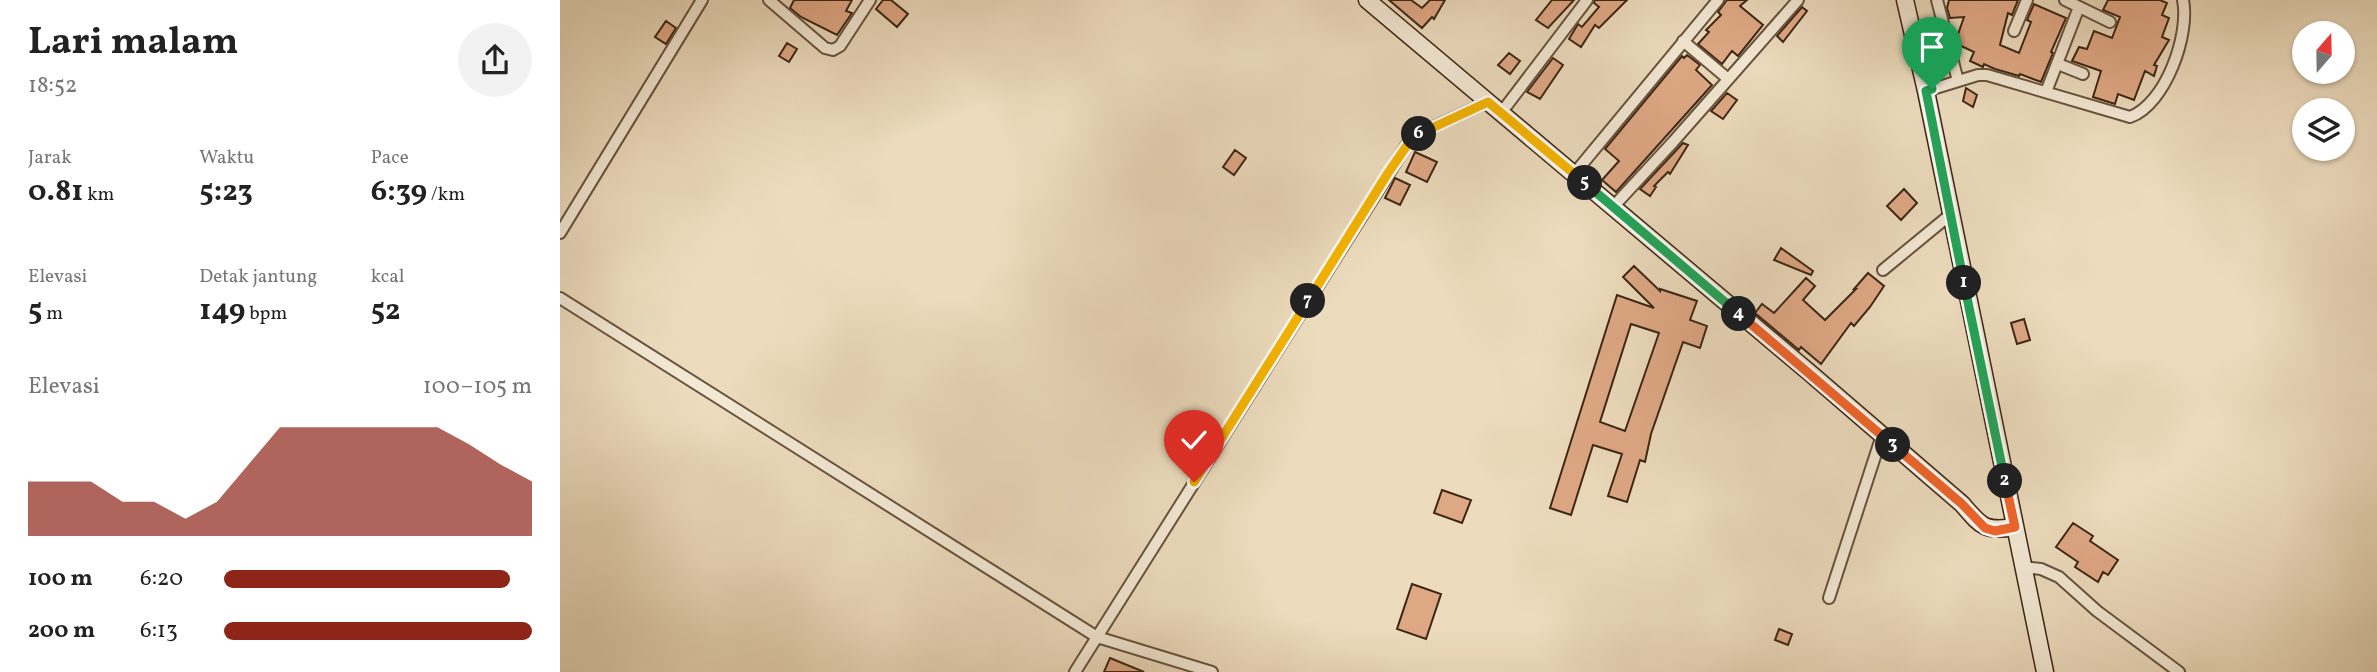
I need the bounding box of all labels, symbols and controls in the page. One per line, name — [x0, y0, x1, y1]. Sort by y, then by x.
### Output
text: Lari malam — [28, 17, 239, 70]
pin — [1902, 17, 1962, 89]
north arrow — [2292, 21, 2356, 84]
map controls — [2292, 21, 2355, 161]
button: share — [458, 23, 532, 97]
icon: arrive — [1913, 28, 1951, 66]
text: 18:52 — [28, 70, 77, 102]
button: layers — [2292, 98, 2355, 161]
pin: 6 — [1402, 116, 1436, 152]
text: 6 — [1413, 120, 1424, 146]
text: Jarak — [28, 145, 72, 171]
text: Waktu — [199, 145, 254, 171]
text: Pace — [371, 145, 409, 171]
pin: 5 — [1567, 166, 1602, 200]
text: 5 — [1580, 169, 1589, 195]
text: 0.81 — [28, 171, 83, 213]
text: 5:23 — [199, 171, 253, 213]
text: 6:39 — [371, 171, 427, 213]
text: km — [83, 182, 114, 208]
text: /km — [427, 182, 465, 208]
text: Elevasi — [28, 264, 87, 290]
text: Detak jantung — [199, 264, 317, 290]
text: kcal — [371, 264, 404, 290]
pin: 1 — [1946, 266, 1982, 300]
text: 1 — [1960, 269, 1967, 295]
pin: 7 — [1290, 284, 1326, 318]
text: 7 — [1303, 287, 1312, 313]
text: 5 — [28, 290, 42, 332]
text: 149 — [199, 290, 245, 332]
text: 52 — [371, 290, 401, 332]
pin: 4 — [1722, 296, 1756, 332]
text: 4 — [1733, 300, 1744, 326]
text: m — [42, 301, 63, 327]
text: bpm — [245, 301, 287, 327]
text: Elevasi — [28, 371, 100, 403]
text: 100–105 m — [423, 371, 532, 403]
pin — [1164, 410, 1224, 482]
icon: check — [1175, 421, 1213, 459]
pin: 3 — [1876, 428, 1910, 462]
text: 3 — [1888, 431, 1897, 457]
pin: 2 — [1988, 463, 2022, 498]
text: 2 — [2000, 467, 2009, 493]
text: 100 m — [28, 563, 93, 595]
text: 6:20 — [140, 563, 183, 595]
text: 200 m — [28, 615, 95, 647]
text: 6:13 — [140, 615, 178, 647]

